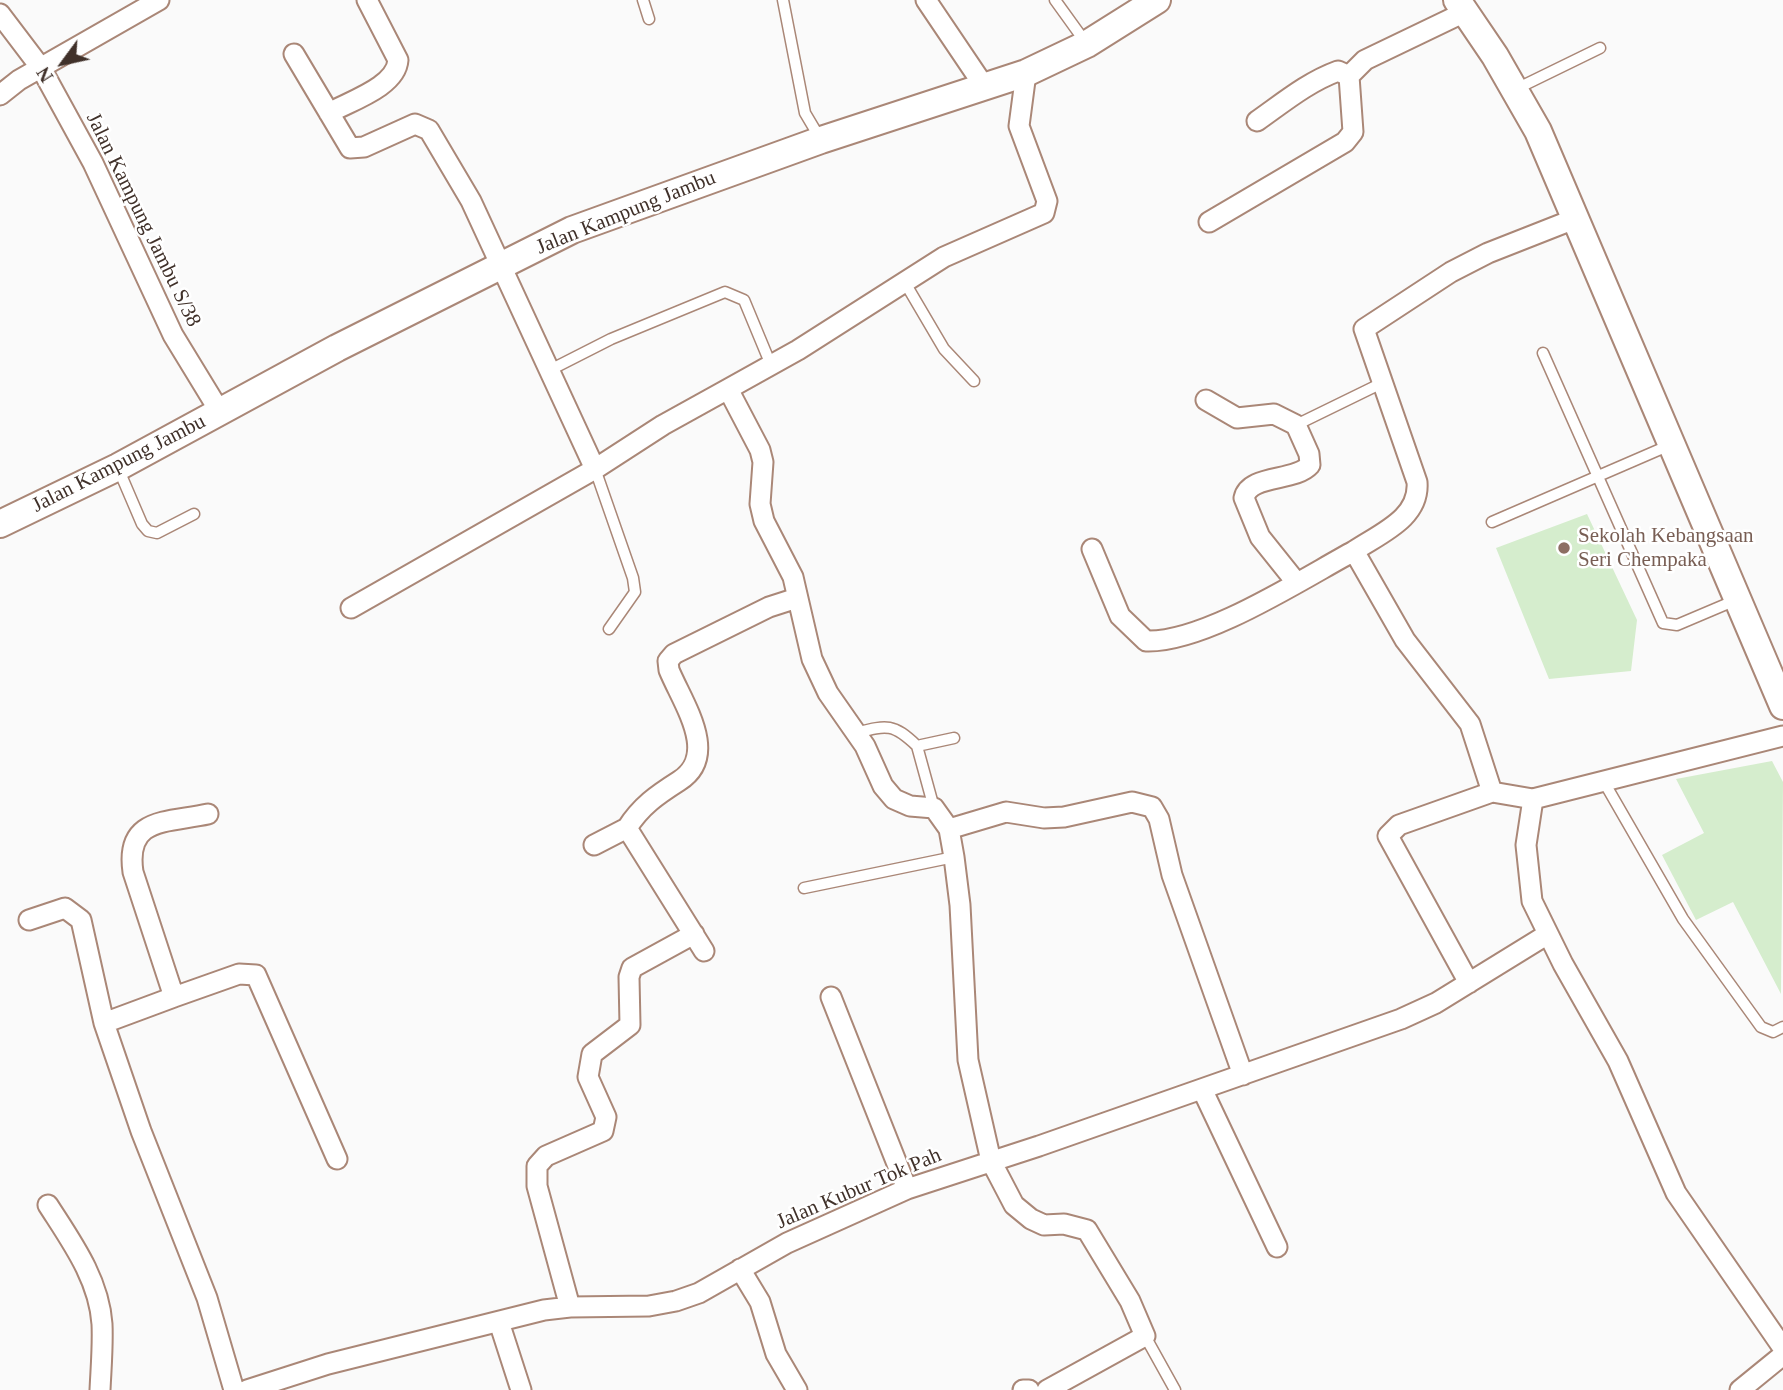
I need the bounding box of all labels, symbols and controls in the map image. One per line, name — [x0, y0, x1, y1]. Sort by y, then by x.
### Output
north arrow — [28, 28, 98, 98]
text: N — [32, 63, 58, 86]
street label: Jalan Kampung Jambu S/38 — [80, 109, 206, 331]
street label: Jalan Kampung Jambu — [533, 165, 719, 261]
street label: Jalan Kampung Jambu — [28, 409, 210, 519]
place label: Sekolah Kebangsaan Seri Chempaka — [1578, 523, 1754, 573]
marker: Sekolah Kebangsaan Seri Chempaka — [1556, 540, 1572, 556]
street label: Jalan Kubur Tok Pah — [773, 1143, 945, 1235]

